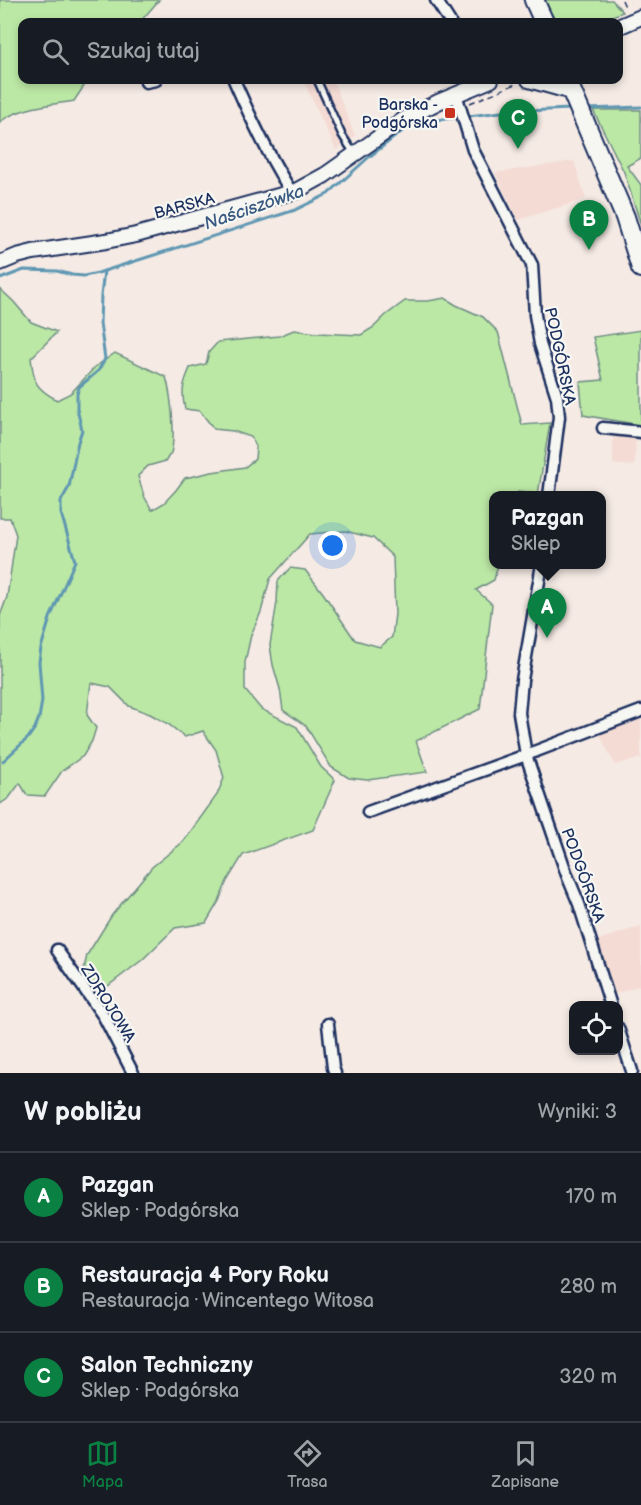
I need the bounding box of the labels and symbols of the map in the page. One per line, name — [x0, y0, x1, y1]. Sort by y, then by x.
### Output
place label: Barska - Podgórska — [362, 96, 438, 133]
pin: C — [498, 100, 538, 149]
marker: Barska - Podgórska — [443, 106, 457, 120]
water label: Naściszówka — [201, 181, 307, 234]
street label: BARSKA — [152, 189, 217, 224]
pin: B — [570, 200, 608, 250]
street label: PODGÓRSKA — [540, 305, 581, 407]
your location — [318, 531, 347, 560]
pin: A — [528, 588, 566, 638]
street label: PODGÓRSKA — [557, 825, 610, 926]
street label: ZDROJOWA — [76, 960, 139, 1046]

